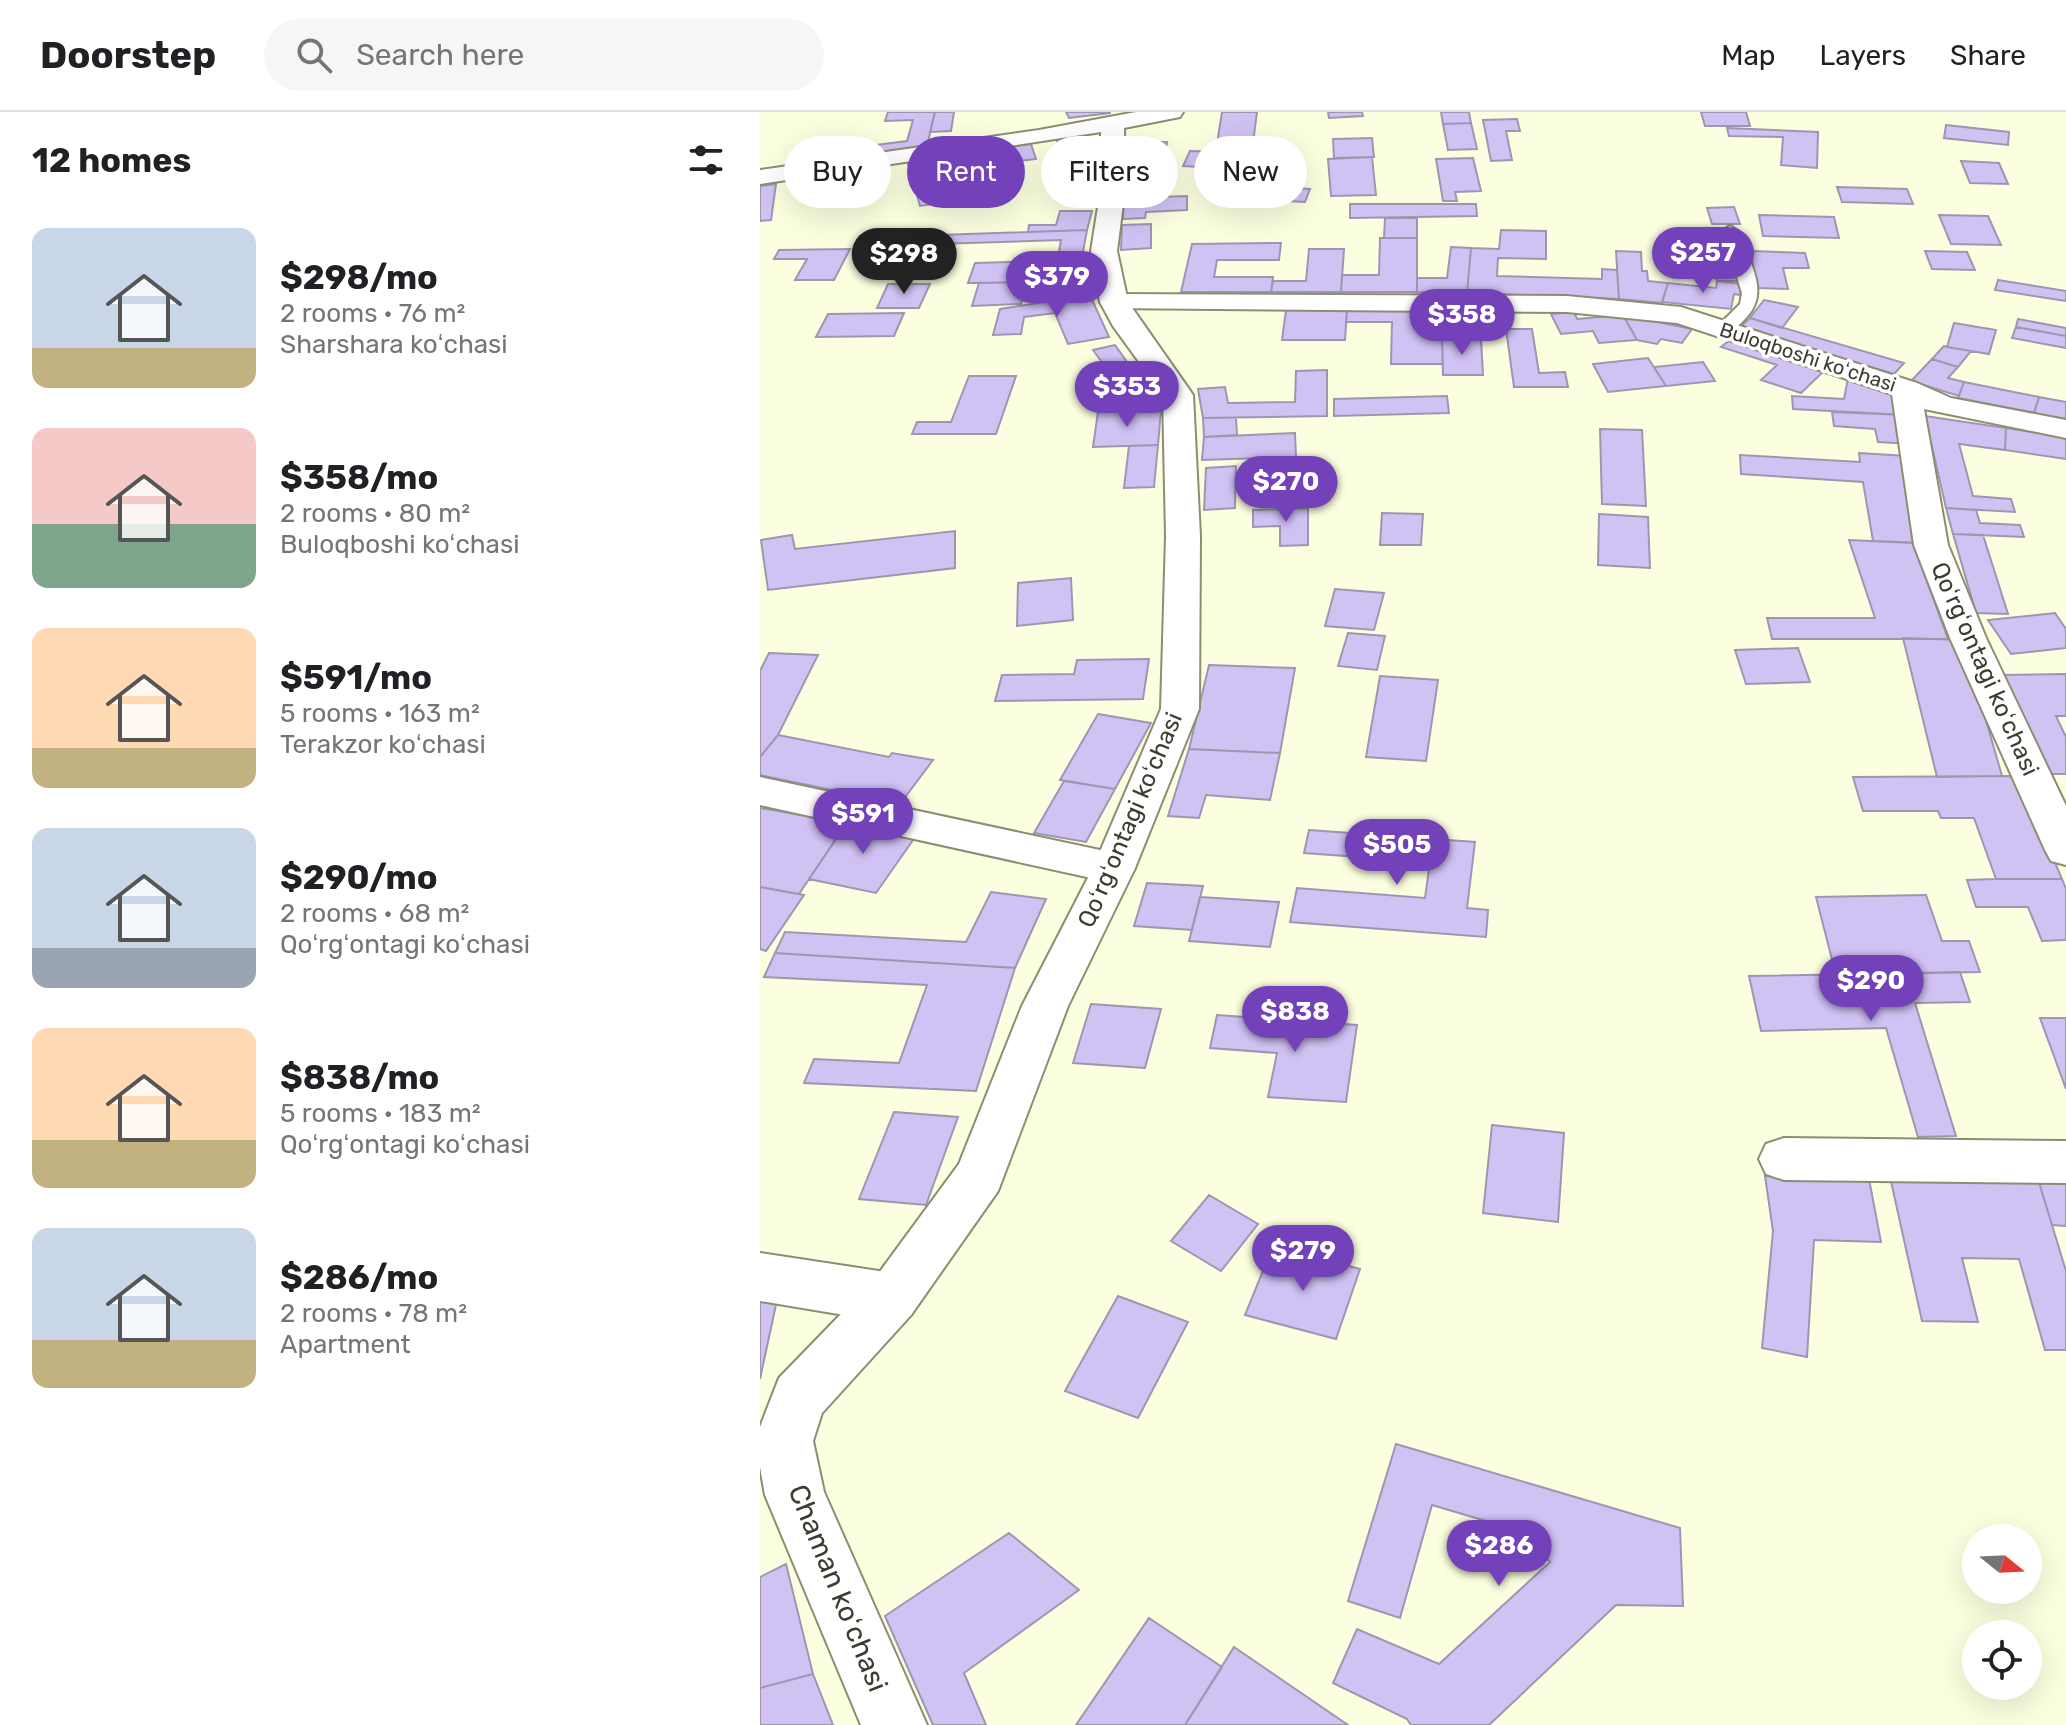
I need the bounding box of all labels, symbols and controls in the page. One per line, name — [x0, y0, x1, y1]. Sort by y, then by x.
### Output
search box — [264, 19, 824, 91]
text: Doorstep — [40, 32, 216, 78]
icon: search — [292, 33, 336, 77]
text: Search here — [356, 37, 524, 73]
text: Map — [1721, 39, 1776, 72]
text: Layers — [1820, 39, 1906, 72]
text: Share — [1950, 39, 2026, 72]
chip: Buy — [784, 136, 891, 208]
chip: Rent — [907, 136, 1025, 208]
chip: Filters — [1041, 136, 1178, 208]
chip: New — [1194, 136, 1307, 208]
icon: filters — [684, 138, 728, 182]
text: 12 homes — [32, 140, 191, 181]
pin: $257 — [1656, 227, 1750, 295]
pin: $298 — [857, 228, 951, 296]
text: $257 — [1670, 237, 1736, 268]
text: $298 — [870, 238, 938, 269]
pin: $379 — [1010, 251, 1104, 319]
text: $298/mo — [280, 257, 438, 298]
icon: home — [96, 260, 192, 356]
text: $379 — [1024, 261, 1090, 292]
pin: $358 — [1415, 289, 1509, 357]
text: 2 rooms · 76 m² — [280, 298, 465, 329]
text: $358 — [1428, 299, 1496, 330]
street label: Buloqboshi koʻchasi — [1717, 317, 1899, 397]
text: Sharshara koʻchasi — [280, 329, 508, 360]
pin: $353 — [1080, 361, 1174, 429]
text: $353 — [1093, 371, 1161, 402]
pin: $270 — [1239, 456, 1333, 524]
text: $358/mo — [280, 457, 438, 498]
icon: home — [96, 460, 192, 556]
text: $270 — [1253, 466, 1319, 497]
text: 2 rooms · 80 m² — [280, 498, 470, 529]
text: Buloqboshi koʻchasi — [280, 529, 519, 560]
street label: Qoʻrgʻontagi koʻchasi — [1925, 558, 2045, 780]
text: $591/mo — [280, 657, 432, 698]
icon: home — [96, 660, 192, 756]
text: 5 rooms · 163 m² — [280, 698, 480, 729]
street label: Qoʻrgʻontagi koʻchasi — [1072, 708, 1188, 932]
text: Terakzor koʻchasi — [280, 729, 486, 760]
pin: $591 — [816, 788, 910, 856]
text: $591 — [831, 798, 895, 829]
pin: $505 — [1350, 819, 1444, 887]
text: $505 — [1363, 829, 1431, 860]
text: $290/mo — [280, 857, 438, 898]
icon: home — [96, 860, 192, 956]
text: 2 rooms · 68 m² — [280, 898, 469, 929]
text: Qoʻrgʻontagi koʻchasi — [280, 929, 530, 960]
pin: $290 — [1824, 955, 1918, 1023]
text: $290 — [1837, 965, 1905, 996]
pin: $838 — [1248, 986, 1342, 1054]
text: $838 — [1260, 996, 1330, 1027]
text: $838/mo — [280, 1057, 439, 1098]
icon: home — [96, 1060, 192, 1156]
text: 5 rooms · 183 m² — [280, 1098, 481, 1129]
text: Qoʻrgʻontagi koʻchasi — [280, 1129, 530, 1160]
pin: $279 — [1256, 1225, 1350, 1293]
text: $279 — [1270, 1235, 1336, 1266]
text: $286/mo — [280, 1257, 438, 1298]
icon: home — [96, 1260, 192, 1356]
text: 2 rooms · 78 m² — [280, 1298, 467, 1329]
text: Apartment — [280, 1329, 411, 1360]
street label: Chaman koʻchasi — [781, 1480, 895, 1696]
pin: $286 — [1452, 1520, 1546, 1588]
north arrow — [1962, 1524, 2042, 1604]
map controls — [1962, 1524, 2042, 1700]
text: $286 — [1465, 1530, 1533, 1561]
button: locate — [1962, 1620, 2042, 1700]

